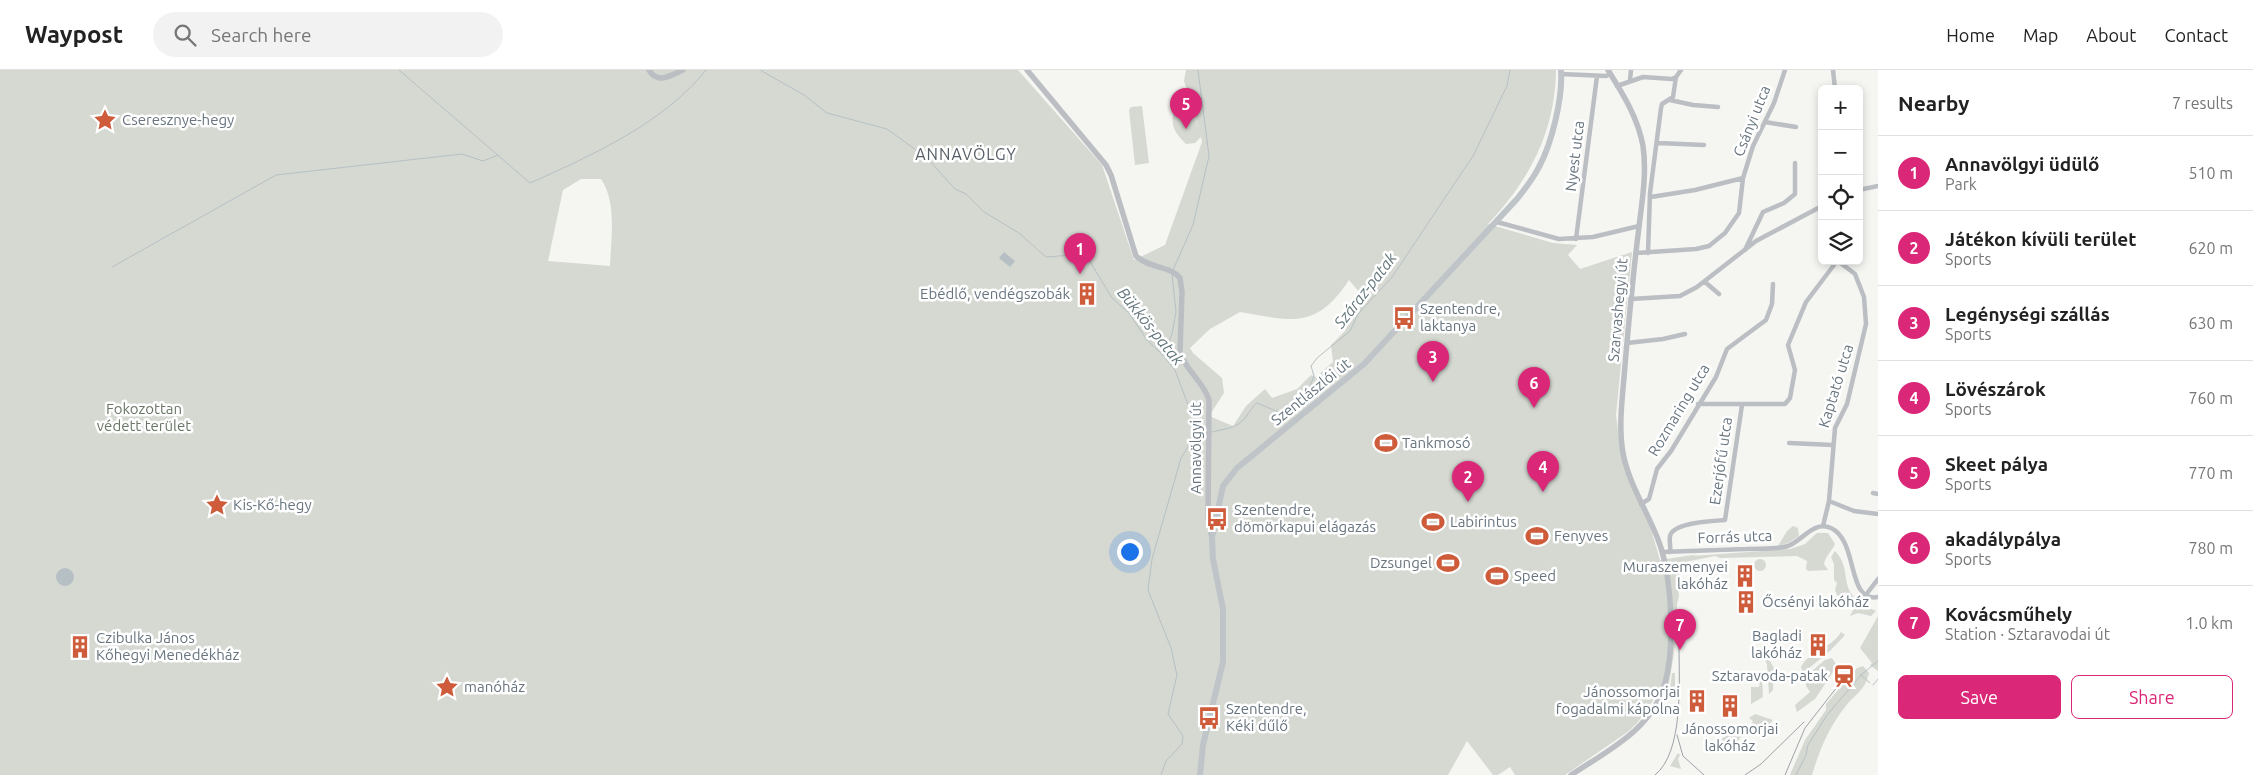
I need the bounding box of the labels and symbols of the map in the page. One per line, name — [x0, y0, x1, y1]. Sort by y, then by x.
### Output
street label: Csányi utca — [1730, 83, 1774, 159]
pin: 5 — [1170, 88, 1202, 129]
place icon: Cseresznye-hegy — [92, 107, 118, 133]
place label: Cseresznye-hegy — [122, 111, 234, 128]
street label: Nyest utca — [1562, 120, 1587, 192]
district label: ANNAVÖLGY — [915, 145, 1017, 163]
pin: 1 — [1064, 233, 1096, 274]
water label: Száraz-patak — [1329, 248, 1401, 332]
street label: Szarvashegyi út — [1604, 257, 1631, 363]
building icon: Ebédlő, vendégszobák — [1074, 281, 1100, 307]
water label: Bükkös-patak — [1114, 283, 1188, 369]
place label: Ebédlő, vendégszobák — [920, 285, 1070, 302]
place label: Szentendre, laktanya — [1420, 300, 1501, 334]
bus stop icon: Szentendre, laktanya — [1391, 305, 1417, 331]
pin: 3 — [1417, 341, 1449, 382]
street label: Kaptató utca — [1815, 342, 1856, 430]
street label: Szentlászlói út — [1268, 355, 1354, 429]
street label: Rozmaring utca — [1644, 361, 1713, 459]
pin: 6 — [1518, 367, 1550, 408]
park label: Fokozottan védett terület — [97, 400, 191, 434]
street label: Annavölgyi út — [1187, 402, 1204, 494]
street label: Ezerjófű utca — [1706, 416, 1735, 506]
sports icon: Tankmosó — [1373, 430, 1399, 456]
place label: Tankmosó — [1402, 434, 1471, 451]
pin: 4 — [1527, 451, 1559, 492]
pin: 2 — [1452, 461, 1484, 502]
place icon: Kis-Kő-hegy — [204, 492, 230, 518]
place label: Kis-Kő-hegy — [233, 496, 312, 513]
place label: Szentendre, dömörkapui elágazás — [1234, 501, 1376, 535]
bus stop icon: Szentendre, dömörkapui elágazás — [1204, 506, 1230, 532]
sports icon: Labirintus — [1420, 509, 1446, 535]
place label: Labirintus — [1450, 513, 1517, 530]
sports icon: Fenyves — [1524, 523, 1550, 549]
place label: Fenyves — [1554, 527, 1608, 544]
street label: Forrás utca — [1697, 527, 1773, 546]
your location — [1117, 539, 1143, 565]
sports icon: Dzsungel — [1435, 550, 1461, 576]
place label: Dzsungel — [1370, 554, 1432, 571]
place label: Muraszemenyei lakóház — [1623, 558, 1728, 592]
sports icon: Speed — [1484, 563, 1510, 589]
building icon: Muraszemenyei lakóház — [1732, 563, 1758, 589]
place label: Speed — [1514, 567, 1556, 584]
building icon: Őcsényi lakóház — [1733, 589, 1759, 615]
place label: Őcsényi lakóház — [1762, 593, 1869, 610]
pin: 7 — [1664, 609, 1696, 650]
place label: Bagladi lakóház — [1751, 627, 1802, 661]
place label: Czibulka János Kőhegyi Menedékház — [96, 629, 240, 663]
building icon: Bagladi lakóház — [1805, 632, 1831, 658]
building icon: Czibulka János Kőhegyi Menedékház — [67, 634, 93, 660]
station icon: Sztaravoda-patak — [1831, 663, 1857, 689]
place label: Sztaravoda-patak — [1712, 667, 1828, 684]
place icon: manóház — [434, 674, 460, 700]
place label: manóház — [464, 678, 525, 695]
place label: Jánossomorjai fogadalmi kápolna — [1556, 683, 1680, 717]
building icon: Jánossomorjai fogadalmi kápolna — [1684, 688, 1710, 714]
building icon: Jánossomorjai lakóház — [1717, 693, 1743, 719]
place label: Szentendre, Kéki dűlő — [1226, 700, 1307, 734]
bus stop icon: Szentendre, Kéki dűlő — [1196, 705, 1222, 731]
place label: Jánossomorjai lakóház — [1682, 720, 1778, 754]

